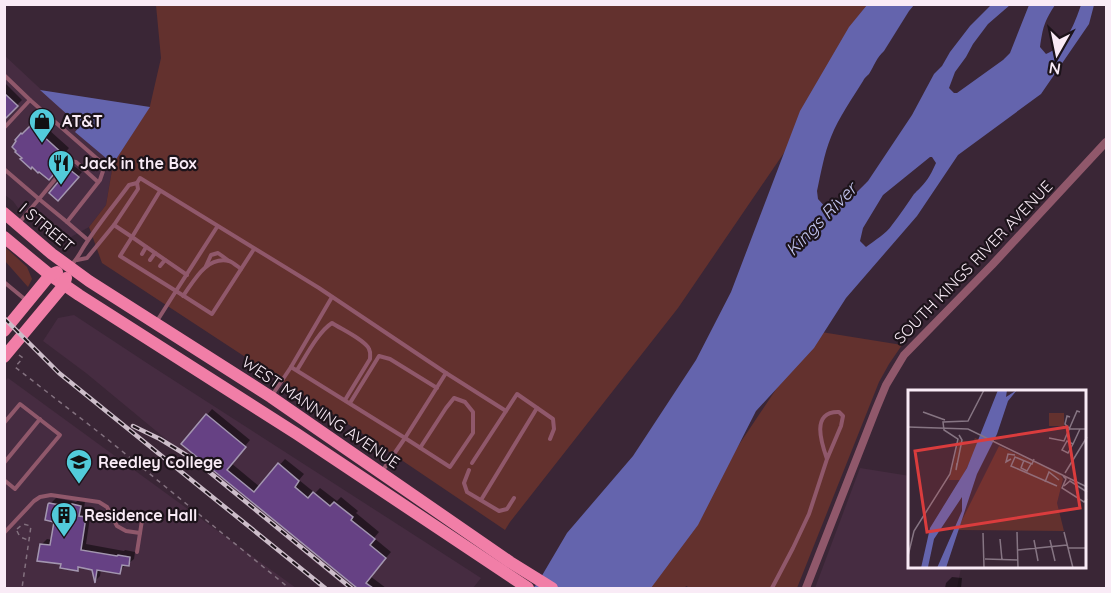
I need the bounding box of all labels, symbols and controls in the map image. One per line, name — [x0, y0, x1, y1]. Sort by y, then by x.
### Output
north arrow — [1027, 24, 1087, 84]
text: N — [1047, 58, 1062, 80]
shop icon: AT&T — [27, 106, 57, 144]
place label: AT&T — [62, 111, 103, 131]
restaurant icon: Jack in the Box — [46, 148, 76, 186]
place label: Jack in the Box — [80, 153, 197, 173]
water label: Kings River — [780, 176, 863, 261]
street label: SOUTH KINGS RIVER AVENUE — [890, 176, 1056, 348]
street label: I STREET — [15, 198, 79, 256]
street label: WEST MANNING AVENUE — [238, 352, 404, 472]
inset map — [908, 390, 1087, 569]
school or university icon: Reedley College — [64, 447, 94, 485]
place label: Reedley College — [98, 452, 222, 472]
building icon: Residence Hall — [49, 500, 79, 538]
place label: Residence Hall — [84, 505, 197, 525]

